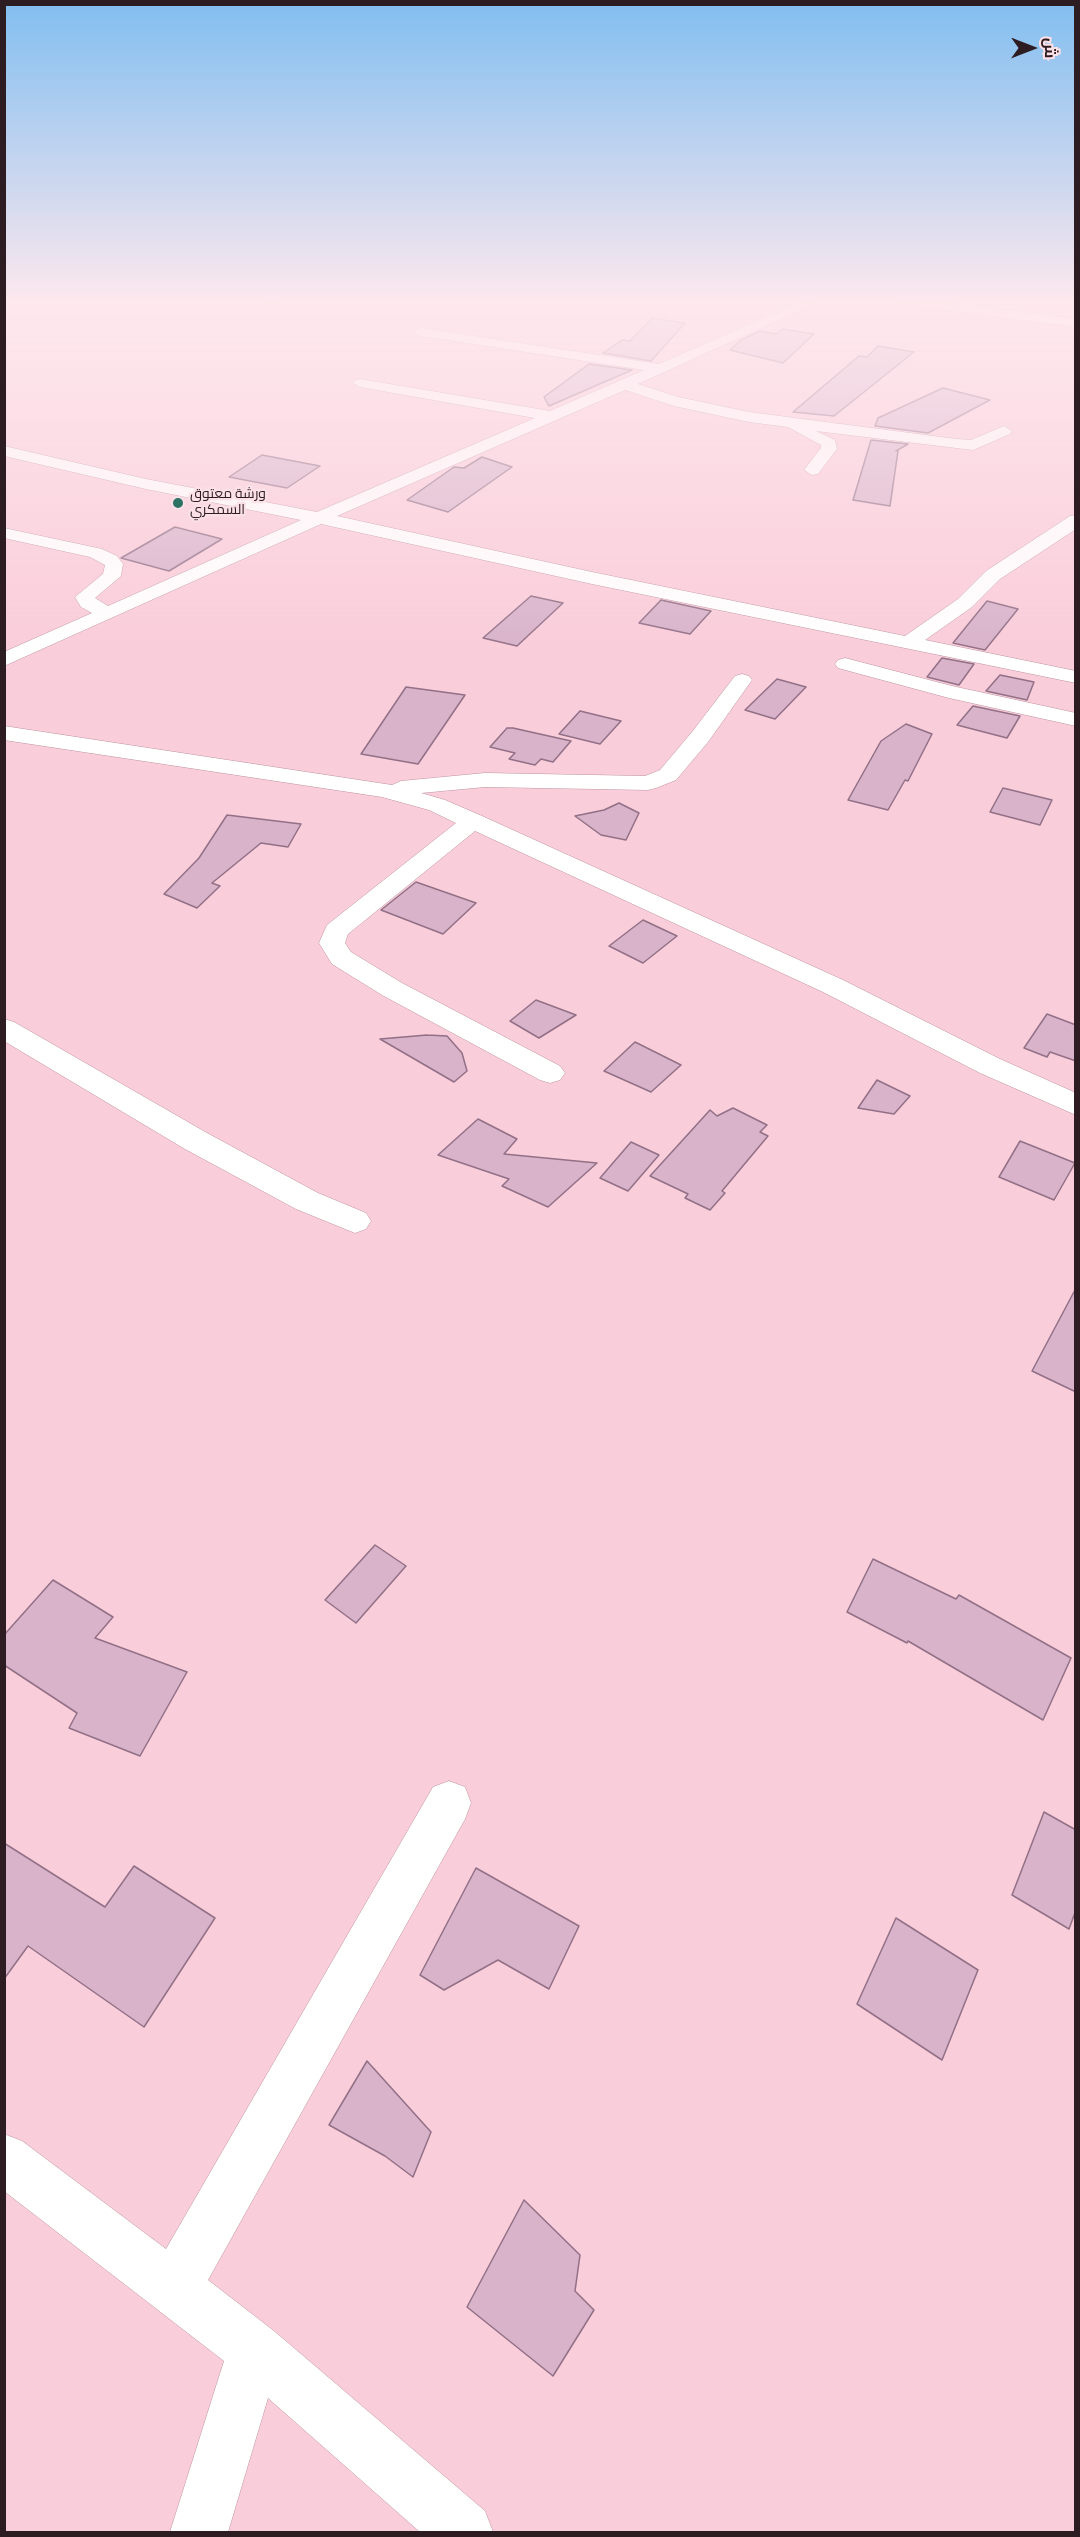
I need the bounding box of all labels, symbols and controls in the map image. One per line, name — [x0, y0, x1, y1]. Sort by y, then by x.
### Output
north arrow — [1002, 18, 1062, 78]
text: ش — [1039, 38, 1061, 58]
place label: ورشة معتوق السمكري — [190, 487, 266, 520]
marker: ورشة معتوق السمكري — [171, 496, 185, 510]

